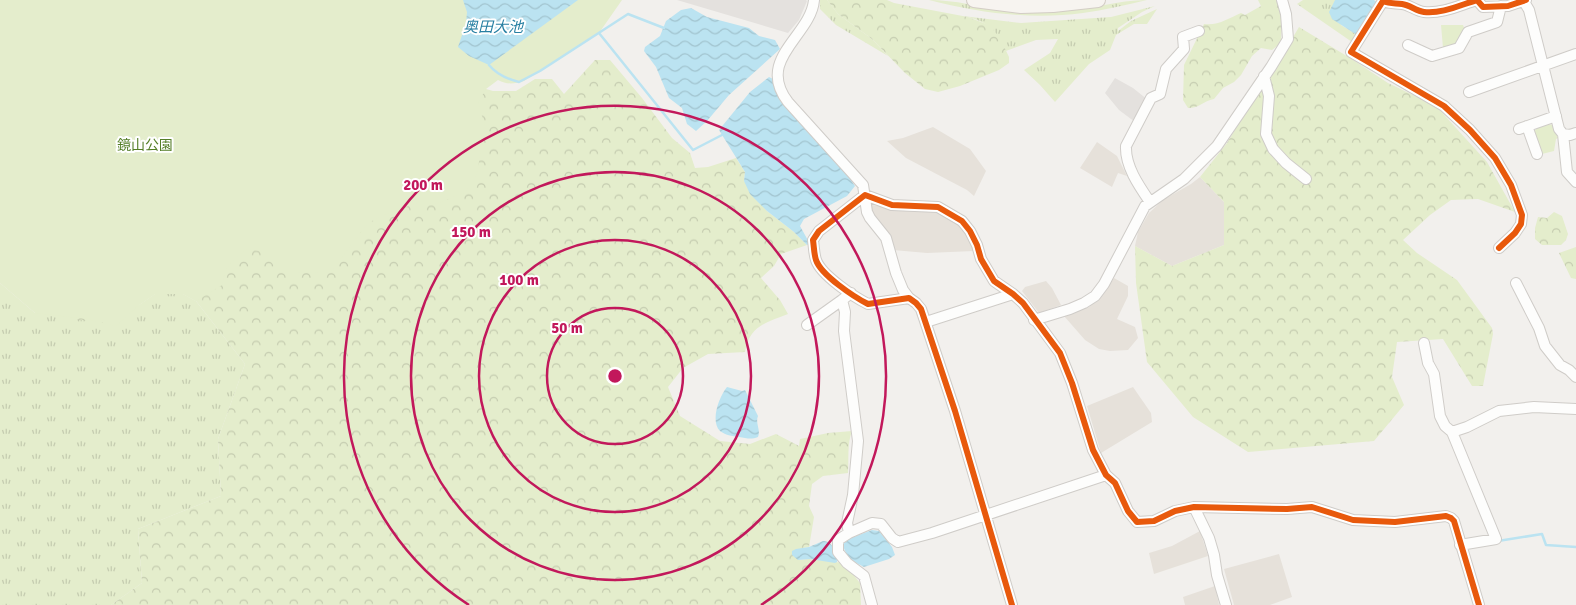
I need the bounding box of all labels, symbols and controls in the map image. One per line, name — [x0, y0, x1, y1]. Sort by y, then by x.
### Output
water label: 奥田大池 — [463, 18, 525, 36]
park label: 鏡山公園 — [117, 137, 173, 154]
text: 200 m — [403, 176, 443, 194]
text: 150 m — [451, 223, 491, 241]
text: 100 m — [499, 271, 539, 289]
text: 50 m — [551, 319, 583, 337]
centre of rings — [606, 367, 624, 385]

